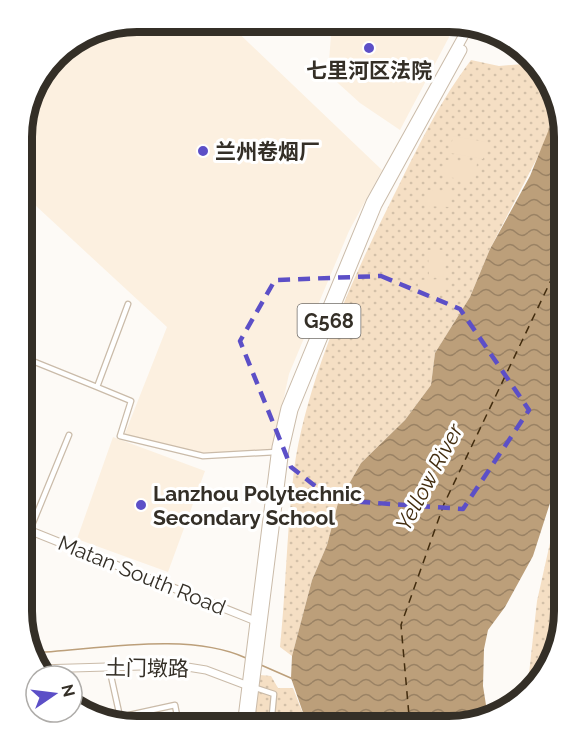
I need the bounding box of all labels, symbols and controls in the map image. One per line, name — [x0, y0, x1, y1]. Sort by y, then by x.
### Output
marker: 七里河区法院 — [362, 41, 376, 55]
place label: 七里河区法院 — [306, 58, 432, 83]
place label: 兰州卷烟厂 — [215, 139, 320, 164]
marker: 兰州卷烟厂 — [196, 144, 210, 158]
road number: G568 — [298, 304, 360, 338]
water label: Yellow River — [390, 418, 469, 535]
place label: Lanzhou Polytechnic Secondary School — [153, 481, 362, 530]
marker: Lanzhou Polytechnic Secondary School — [134, 498, 148, 512]
street label: Matan South Road — [55, 530, 229, 620]
street label: 土门墩路 — [105, 655, 189, 681]
north arrow — [24, 664, 84, 724]
text: N — [57, 682, 79, 699]

